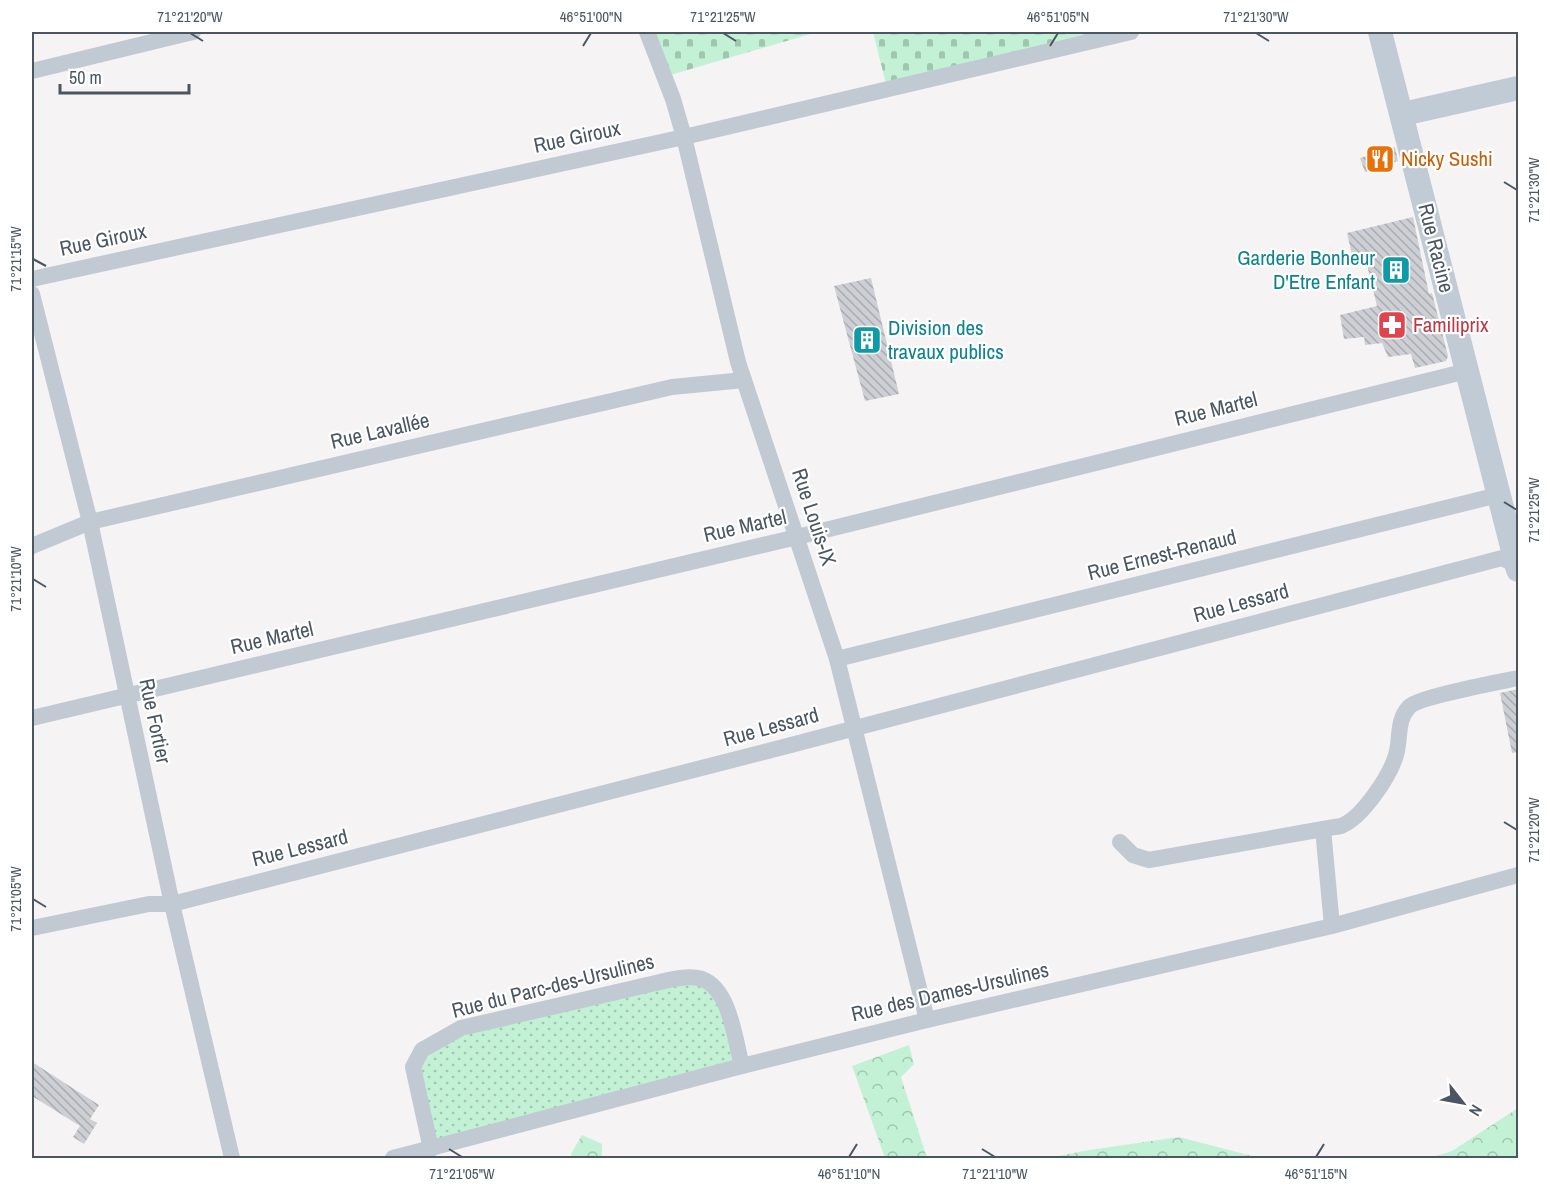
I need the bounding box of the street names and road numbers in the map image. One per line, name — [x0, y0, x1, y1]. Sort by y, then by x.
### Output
street label: Rue Giroux — [531, 113, 623, 160]
street label: Rue Racine — [1411, 200, 1462, 296]
street label: Rue Giroux — [57, 216, 149, 263]
street label: Rue Martel — [1172, 384, 1260, 433]
street label: Rue Lavallée — [328, 405, 432, 456]
street label: Rue Louis-IX — [785, 465, 844, 570]
street label: Rue Martel — [701, 502, 789, 549]
street label: Rue Ernest-Renaud — [1085, 522, 1239, 587]
street label: Rue Lessard — [1190, 576, 1292, 629]
street label: Rue Martel — [228, 614, 316, 661]
street label: Rue Fortier — [132, 676, 179, 766]
street label: Rue Lessard — [720, 700, 822, 753]
street label: Rue Lessard — [249, 822, 351, 873]
street label: Rue du Parc-des-Ursulines — [449, 946, 657, 1025]
street label: Rue des Dames-Ursulines — [848, 955, 1052, 1028]

